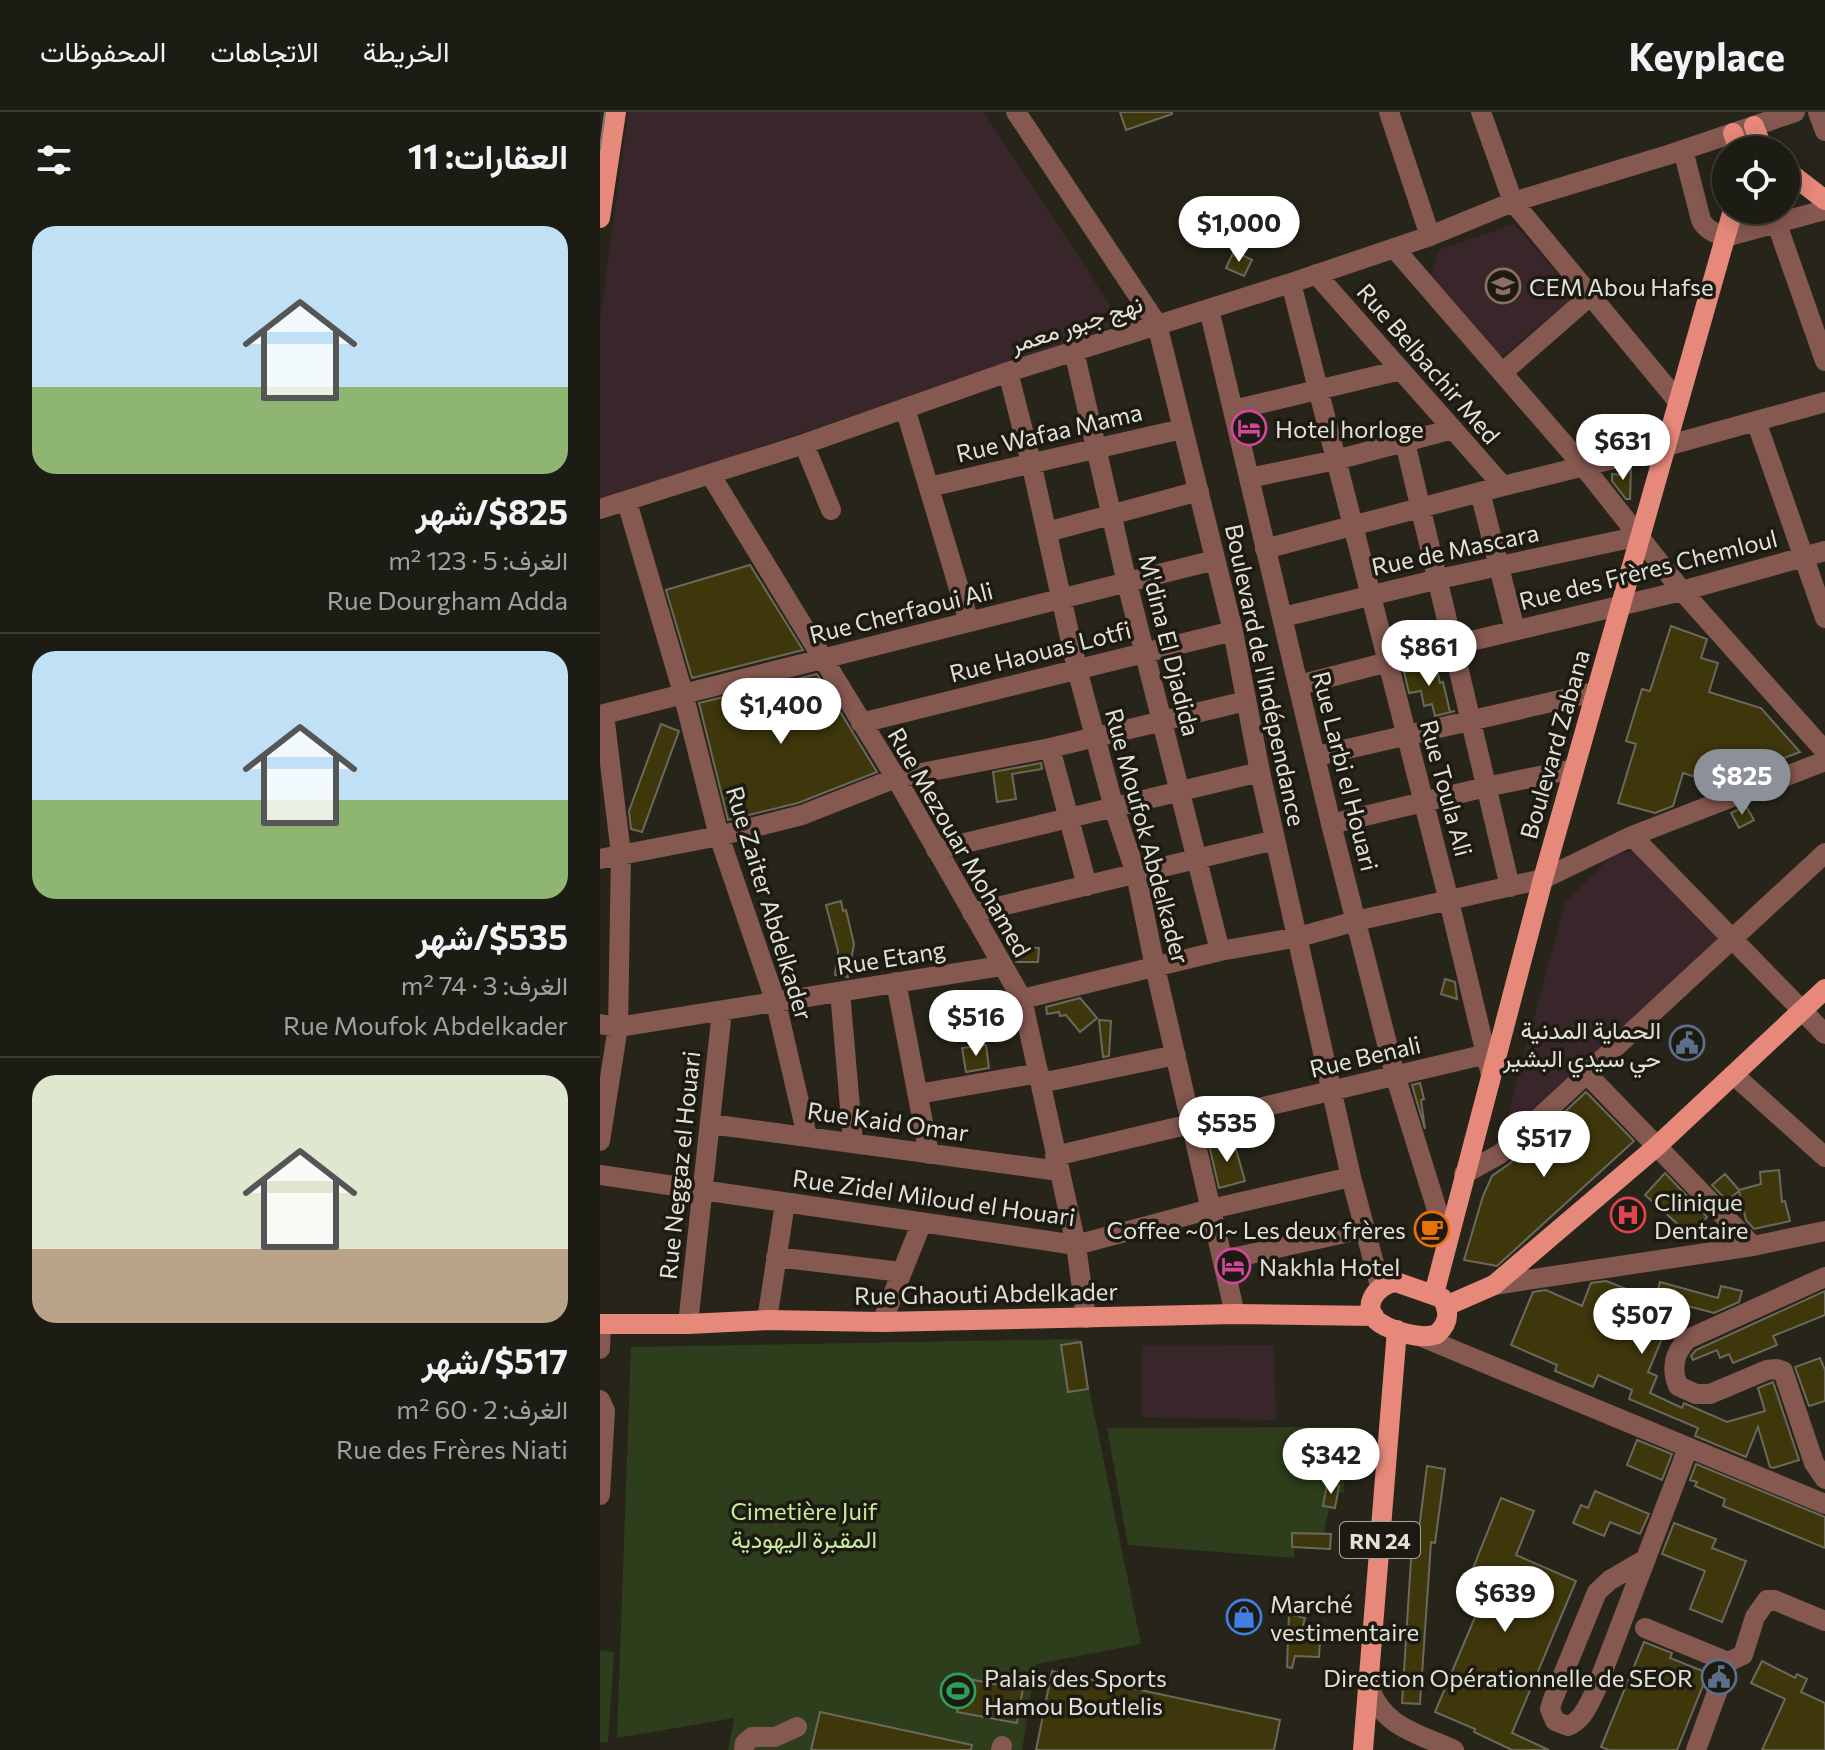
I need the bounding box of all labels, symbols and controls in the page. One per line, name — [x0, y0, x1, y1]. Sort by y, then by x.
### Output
text: Keyplace — [1629, 32, 1785, 79]
text: المحفوظات — [40, 34, 166, 68]
text: الاتجاهات — [210, 34, 319, 68]
text: الخريطة — [363, 34, 449, 68]
text: العقارات: 11 — [408, 134, 568, 176]
map controls — [1712, 136, 1800, 224]
button: locate — [1712, 136, 1800, 224]
icon: filters — [32, 138, 76, 182]
pin: $1,000 — [1174, 196, 1304, 264]
text: $1,000 — [1197, 206, 1281, 237]
school or university icon: CEM Abou Hafse — [1484, 267, 1522, 305]
place label: CEM Abou Hafse — [1529, 272, 1714, 301]
street label: Rue Belbachir Med — [1351, 277, 1507, 449]
icon: home — [228, 278, 372, 422]
street label: نهج جبور معمر — [1005, 288, 1147, 362]
street label: Rue Wafaa Mama — [953, 396, 1145, 468]
hotel icon: Hotel horloge — [1230, 409, 1268, 447]
place label: Hotel horloge — [1275, 414, 1424, 443]
pin: $631 — [1576, 414, 1670, 482]
text: $631 — [1594, 424, 1652, 455]
text: $825/شهر — [415, 490, 568, 532]
street label: Rue de Mascara — [1369, 517, 1541, 581]
street label: Boulevard de l'Indépendance — [1220, 521, 1312, 829]
street label: Rue des Frères Chemloul — [1516, 523, 1780, 615]
text: الغرف: 5 · 123 m² — [388, 544, 568, 575]
street label: M'dina El Djadida — [1133, 551, 1207, 739]
street label: Rue Cherfaoui Ali — [806, 575, 996, 649]
text: Rue Dourgham Adda — [327, 584, 568, 615]
street label: Rue Haouas Lotfi — [946, 614, 1134, 688]
pin: $861 — [1382, 620, 1476, 688]
text: $861 — [1400, 630, 1458, 661]
street label: Boulevard Zabana — [1513, 646, 1595, 842]
street label: Rue Larbi el Houari — [1307, 668, 1385, 874]
pin: $1,400 — [716, 678, 846, 746]
text: $1,400 — [739, 688, 823, 719]
icon: home — [228, 703, 372, 847]
street label: Rue Moufok Abdelkader — [1100, 705, 1196, 967]
street label: Rue Toula Ali — [1415, 717, 1479, 859]
street label: Rue Mezouar Mohamed — [883, 722, 1037, 962]
pin: $825 — [1695, 749, 1789, 817]
text: $825 — [1712, 759, 1772, 790]
street label: Rue Zaiter Abdelkader — [721, 783, 820, 1024]
text: $535/شهر — [416, 915, 568, 957]
street label: Rue Etang — [835, 934, 947, 980]
text: الغرف: 3 · 74 m² — [401, 969, 568, 1000]
pin: $516 — [929, 990, 1023, 1058]
text: $516 — [947, 1000, 1005, 1031]
text: Rue Moufok Abdelkader — [283, 1009, 568, 1040]
place label: الحماية المدنية حي سيدي البشير — [1502, 1015, 1661, 1078]
public building icon: الحماية المدنية حي سيدي البشير — [1668, 1024, 1706, 1062]
street label: Rue Benali — [1307, 1029, 1423, 1083]
street label: Rue Neggaz el Houari — [653, 1049, 705, 1281]
street label: Rue Kaid Omar — [805, 1095, 971, 1147]
pin: $535 — [1180, 1096, 1274, 1164]
text: $535 — [1197, 1106, 1257, 1137]
pin: $517 — [1497, 1111, 1591, 1179]
text: $517 — [1516, 1121, 1572, 1152]
icon: home — [228, 1127, 372, 1271]
street label: Rue Zidel Miloud el Houari — [791, 1163, 1077, 1231]
place label: Clinique Dentaire — [1654, 1187, 1748, 1244]
hospital icon: Clinique Dentaire — [1609, 1196, 1647, 1234]
cafe icon: Coffee ~01~ Les deux frères — [1413, 1210, 1451, 1248]
place label: Coffee ~01~ Les deux frères — [1107, 1215, 1406, 1244]
hotel icon: Nakhla Hotel — [1214, 1247, 1252, 1285]
place label: Nakhla Hotel — [1259, 1252, 1400, 1281]
street label: Rue Ghaouti Abdelkader — [854, 1276, 1119, 1310]
pin: $507 — [1595, 1288, 1689, 1356]
text: $507 — [1611, 1298, 1673, 1329]
text: $517/شهر — [422, 1339, 568, 1381]
text: الغرف: 2 · 60 m² — [396, 1393, 568, 1424]
pin: $342 — [1284, 1428, 1378, 1496]
text: Rue des Frères Niati — [336, 1433, 568, 1464]
text: $342 — [1301, 1438, 1361, 1469]
park label: Cimetière Juif المقبرة اليهودية — [730, 1496, 878, 1555]
road number: RN 24 — [1340, 1522, 1420, 1558]
pin: $639 — [1458, 1566, 1552, 1634]
text: $639 — [1474, 1576, 1536, 1607]
place label: Marché vestimentaire — [1270, 1589, 1419, 1646]
shop icon: Marché vestimentaire — [1225, 1598, 1263, 1636]
public building icon: Direction Opérationnelle de SEOR — [1700, 1658, 1738, 1696]
place label: Palais des Sports Hamou Boutlelis — [984, 1663, 1167, 1720]
place label: Direction Opérationnelle de SEOR — [1323, 1663, 1693, 1692]
sports icon: Palais des Sports Hamou Boutlelis — [939, 1672, 977, 1710]

